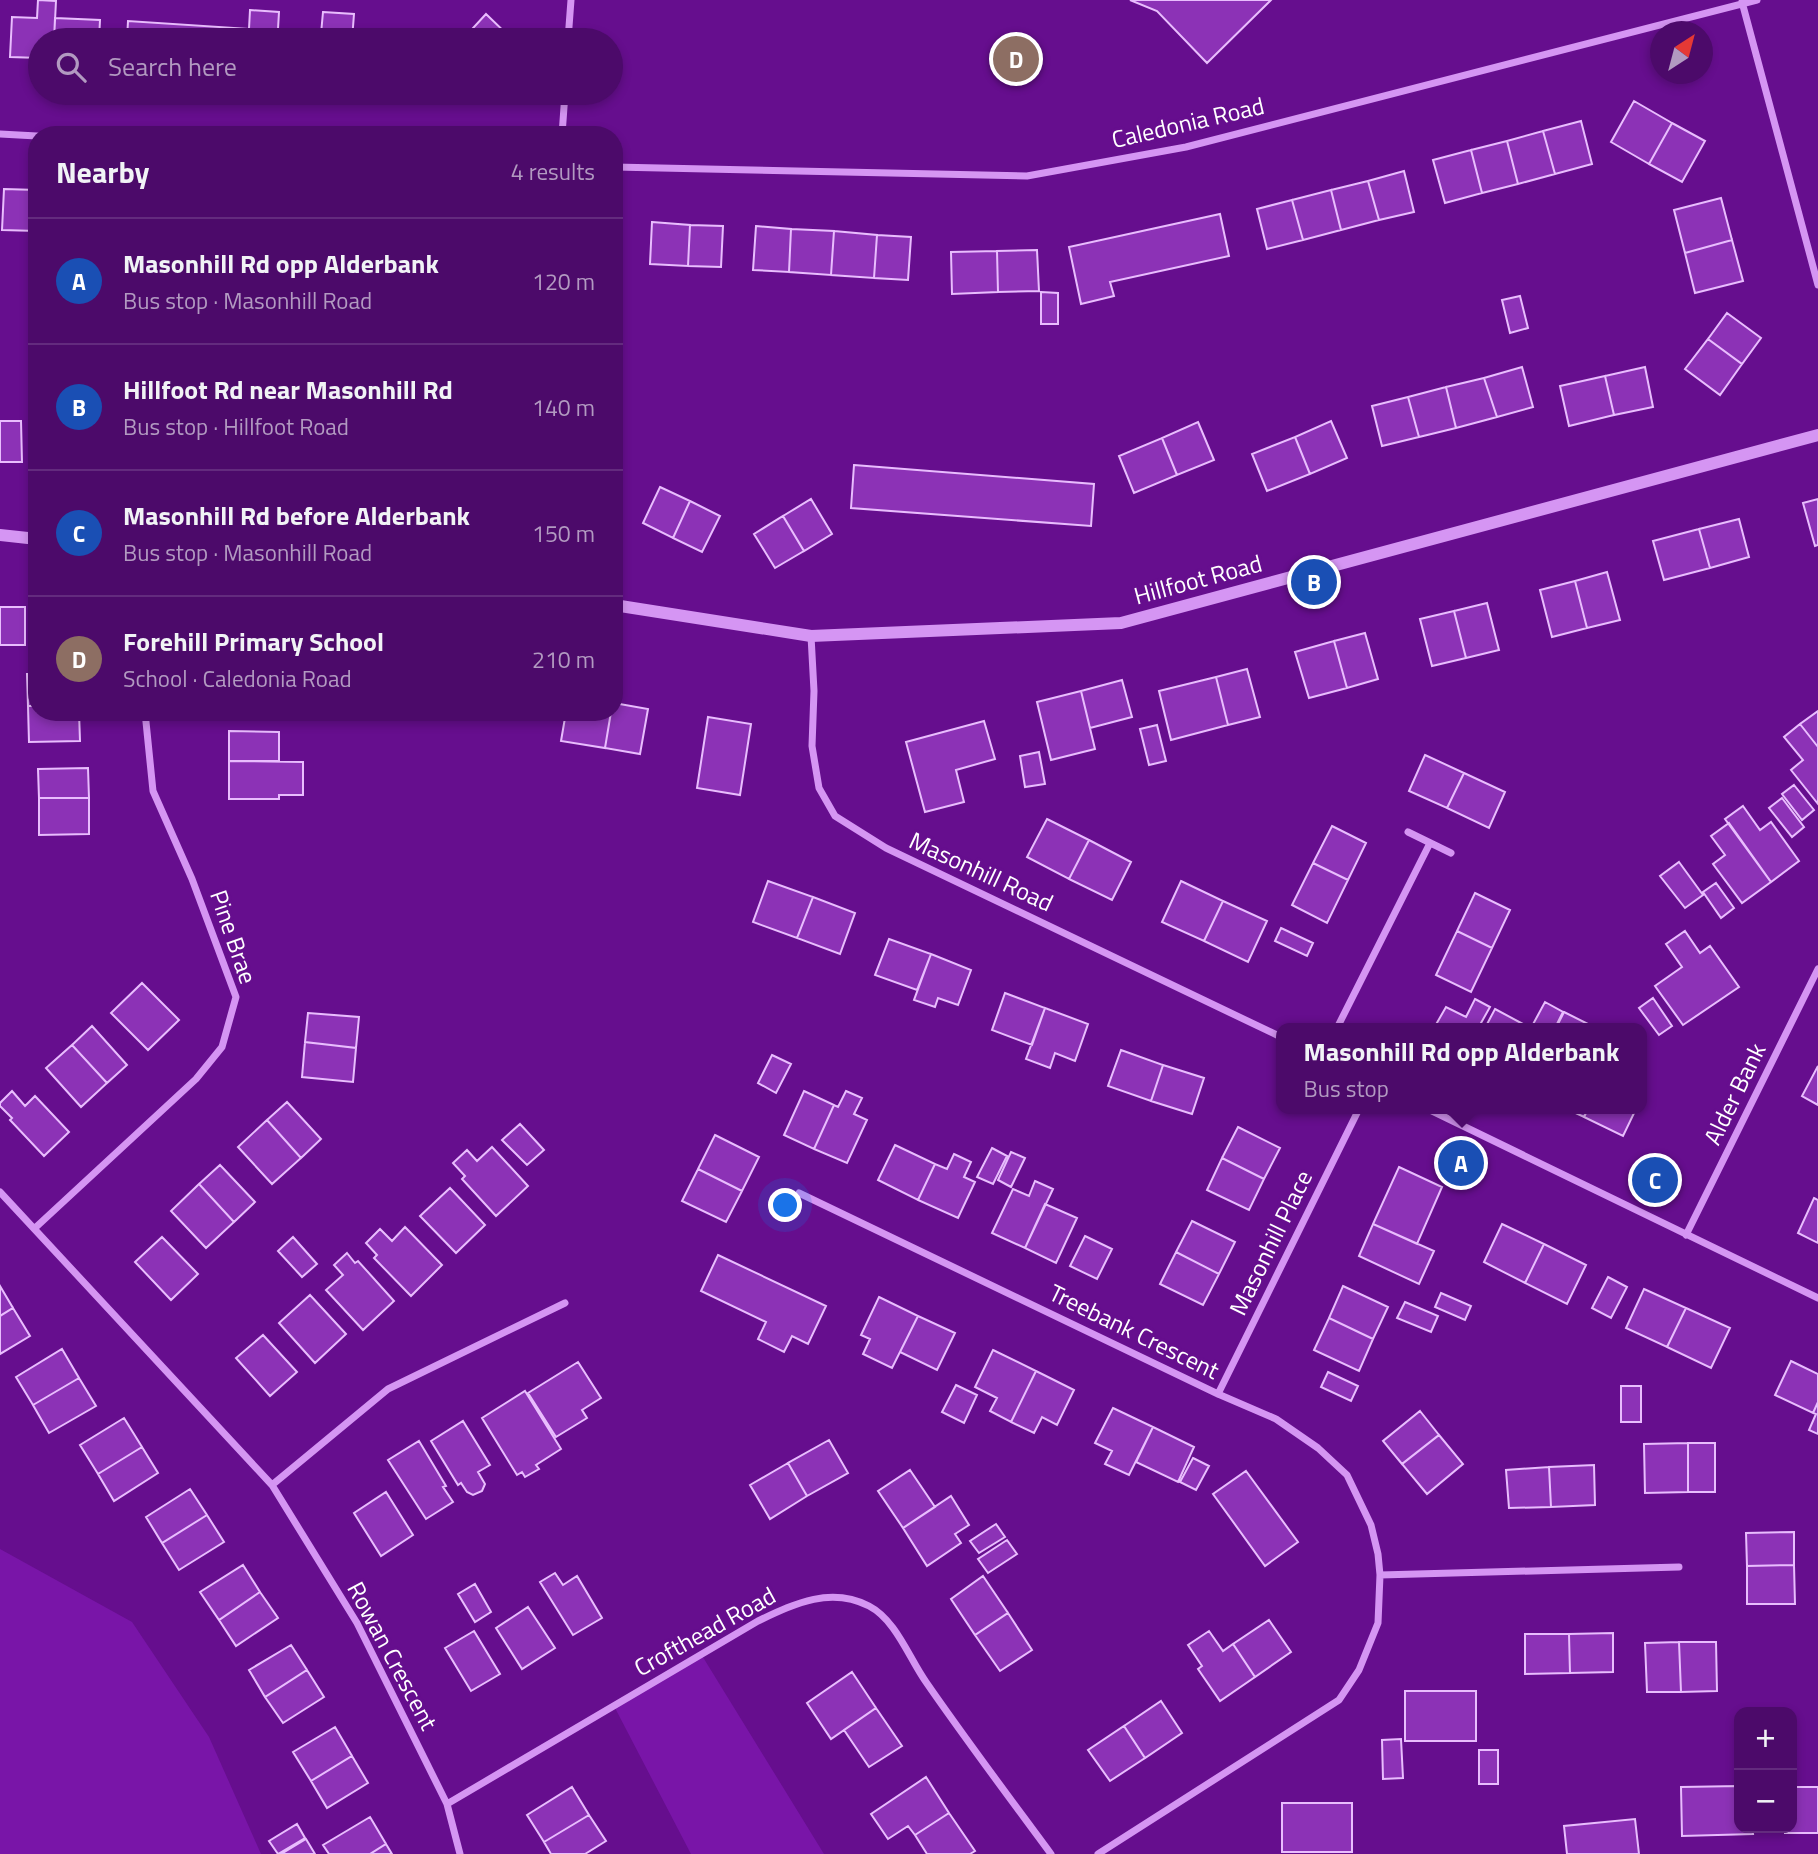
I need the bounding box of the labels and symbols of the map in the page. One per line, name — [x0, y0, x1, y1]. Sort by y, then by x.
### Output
north arrow — [1650, 21, 1713, 84]
pin: D — [993, 33, 1039, 85]
street label: Caledonia Road — [1108, 87, 1268, 157]
street label: Hillfoot Road — [1130, 545, 1266, 613]
pin: B — [1291, 556, 1337, 608]
street label: Masonhill Road — [903, 822, 1059, 920]
street label: Pine Brae — [201, 885, 267, 988]
street label: Alder Bank — [1694, 1036, 1774, 1151]
pin: A — [1438, 1137, 1484, 1189]
pin: C — [1632, 1154, 1678, 1206]
street label: Masonhill Place — [1219, 1164, 1321, 1321]
your location — [768, 1188, 802, 1222]
street label: Treebank Crescent — [1043, 1274, 1226, 1388]
street label: Rowan Crescent — [339, 1575, 447, 1737]
street label: Crofthead Road — [627, 1577, 782, 1685]

